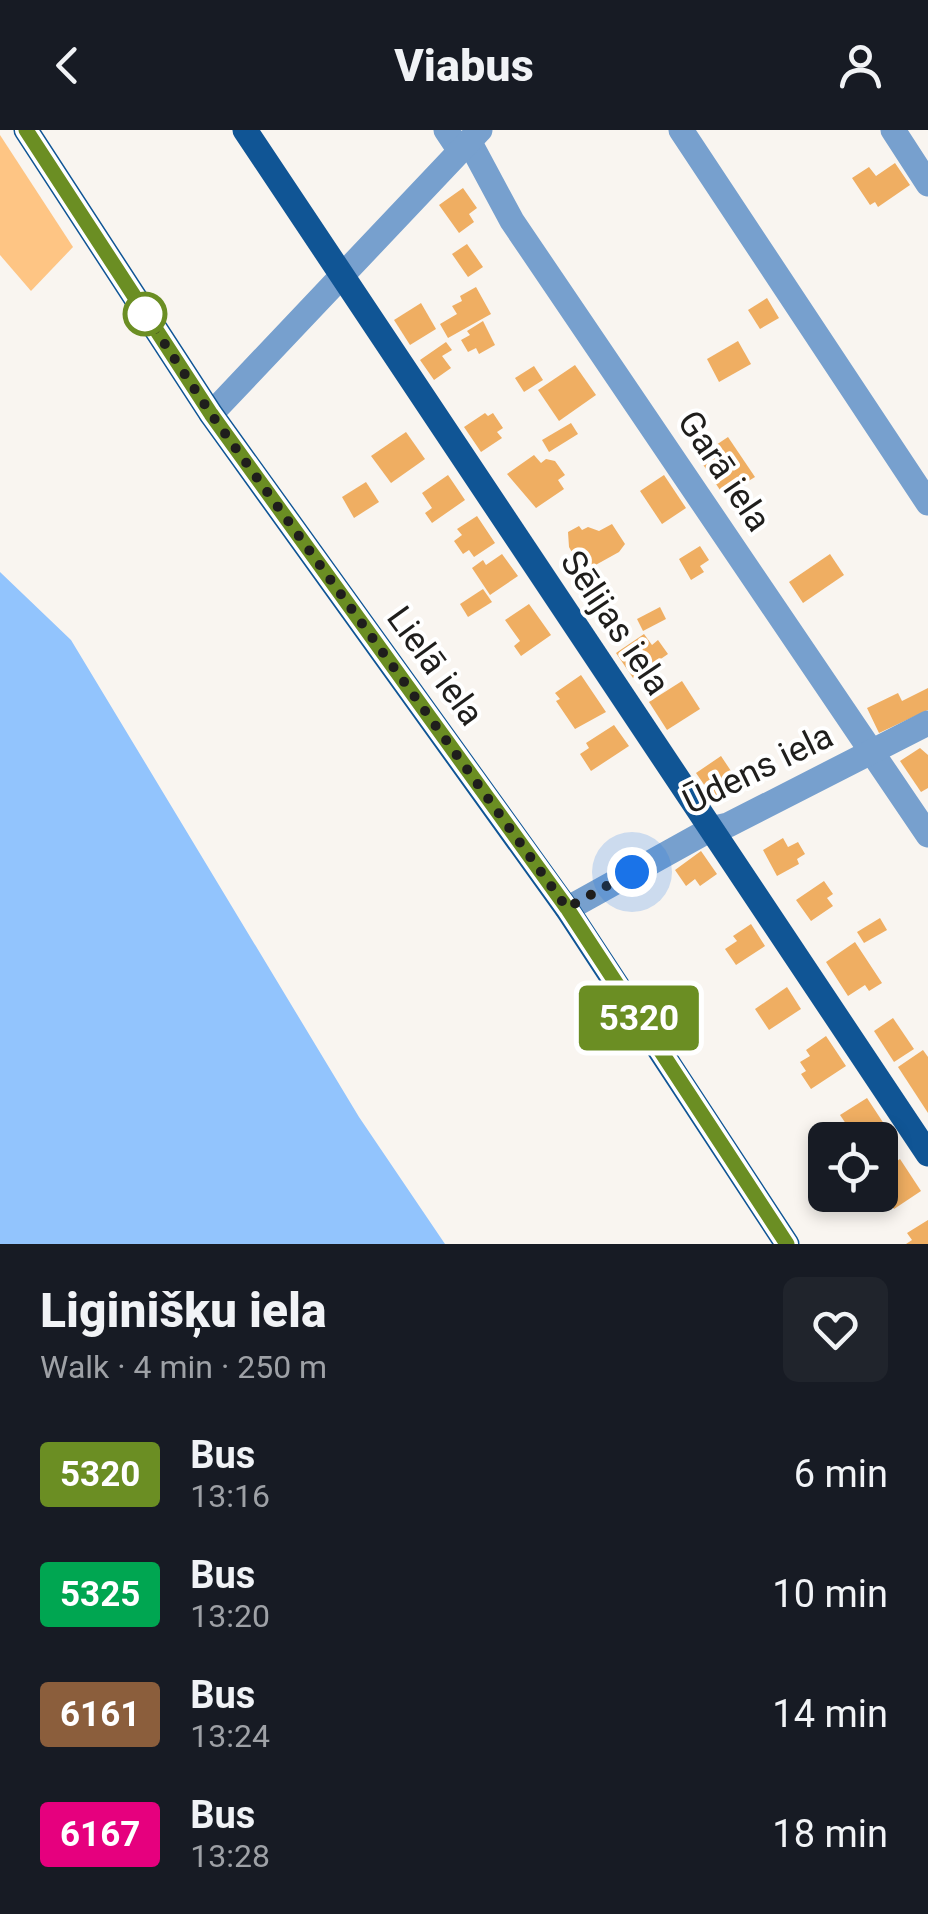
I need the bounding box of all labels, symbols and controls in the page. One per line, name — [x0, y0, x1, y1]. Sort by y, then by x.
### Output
icon: back — [40, 38, 95, 93]
icon: person — [833, 38, 888, 93]
text: Viabus — [394, 39, 534, 92]
unlabelled marker — [124, 293, 166, 335]
street label: Garā iela — [669, 403, 779, 539]
street label: Sēlijas iela — [552, 543, 678, 703]
street label: Lielā iela — [378, 599, 492, 733]
street label: Ūdens iela — [676, 715, 840, 823]
your location — [607, 847, 657, 897]
line badge: 5320 — [569, 986, 709, 1050]
text: 5320 — [599, 998, 679, 1039]
map controls — [808, 1122, 898, 1212]
button: locate — [808, 1122, 898, 1212]
button: heart — [783, 1277, 888, 1382]
text: Liginišķu iela — [40, 1282, 326, 1339]
text: Walk · 4 min · 250 m — [40, 1348, 327, 1386]
text: Bus — [190, 1433, 255, 1477]
text: 6 min — [794, 1452, 888, 1496]
text: 5320 — [60, 1454, 140, 1495]
text: 13:16 — [190, 1477, 270, 1515]
text: Bus — [190, 1553, 255, 1597]
text: 10 min — [772, 1572, 888, 1616]
text: 5325 — [60, 1574, 140, 1615]
text: 13:20 — [190, 1597, 270, 1635]
text: Bus — [190, 1673, 255, 1717]
text: 14 min — [772, 1692, 888, 1736]
text: 6161 — [60, 1694, 140, 1735]
text: 13:24 — [190, 1717, 270, 1755]
text: Bus — [190, 1793, 255, 1837]
text: 18 min — [772, 1812, 888, 1856]
text: 6167 — [60, 1814, 140, 1855]
text: 13:28 — [190, 1837, 270, 1875]

